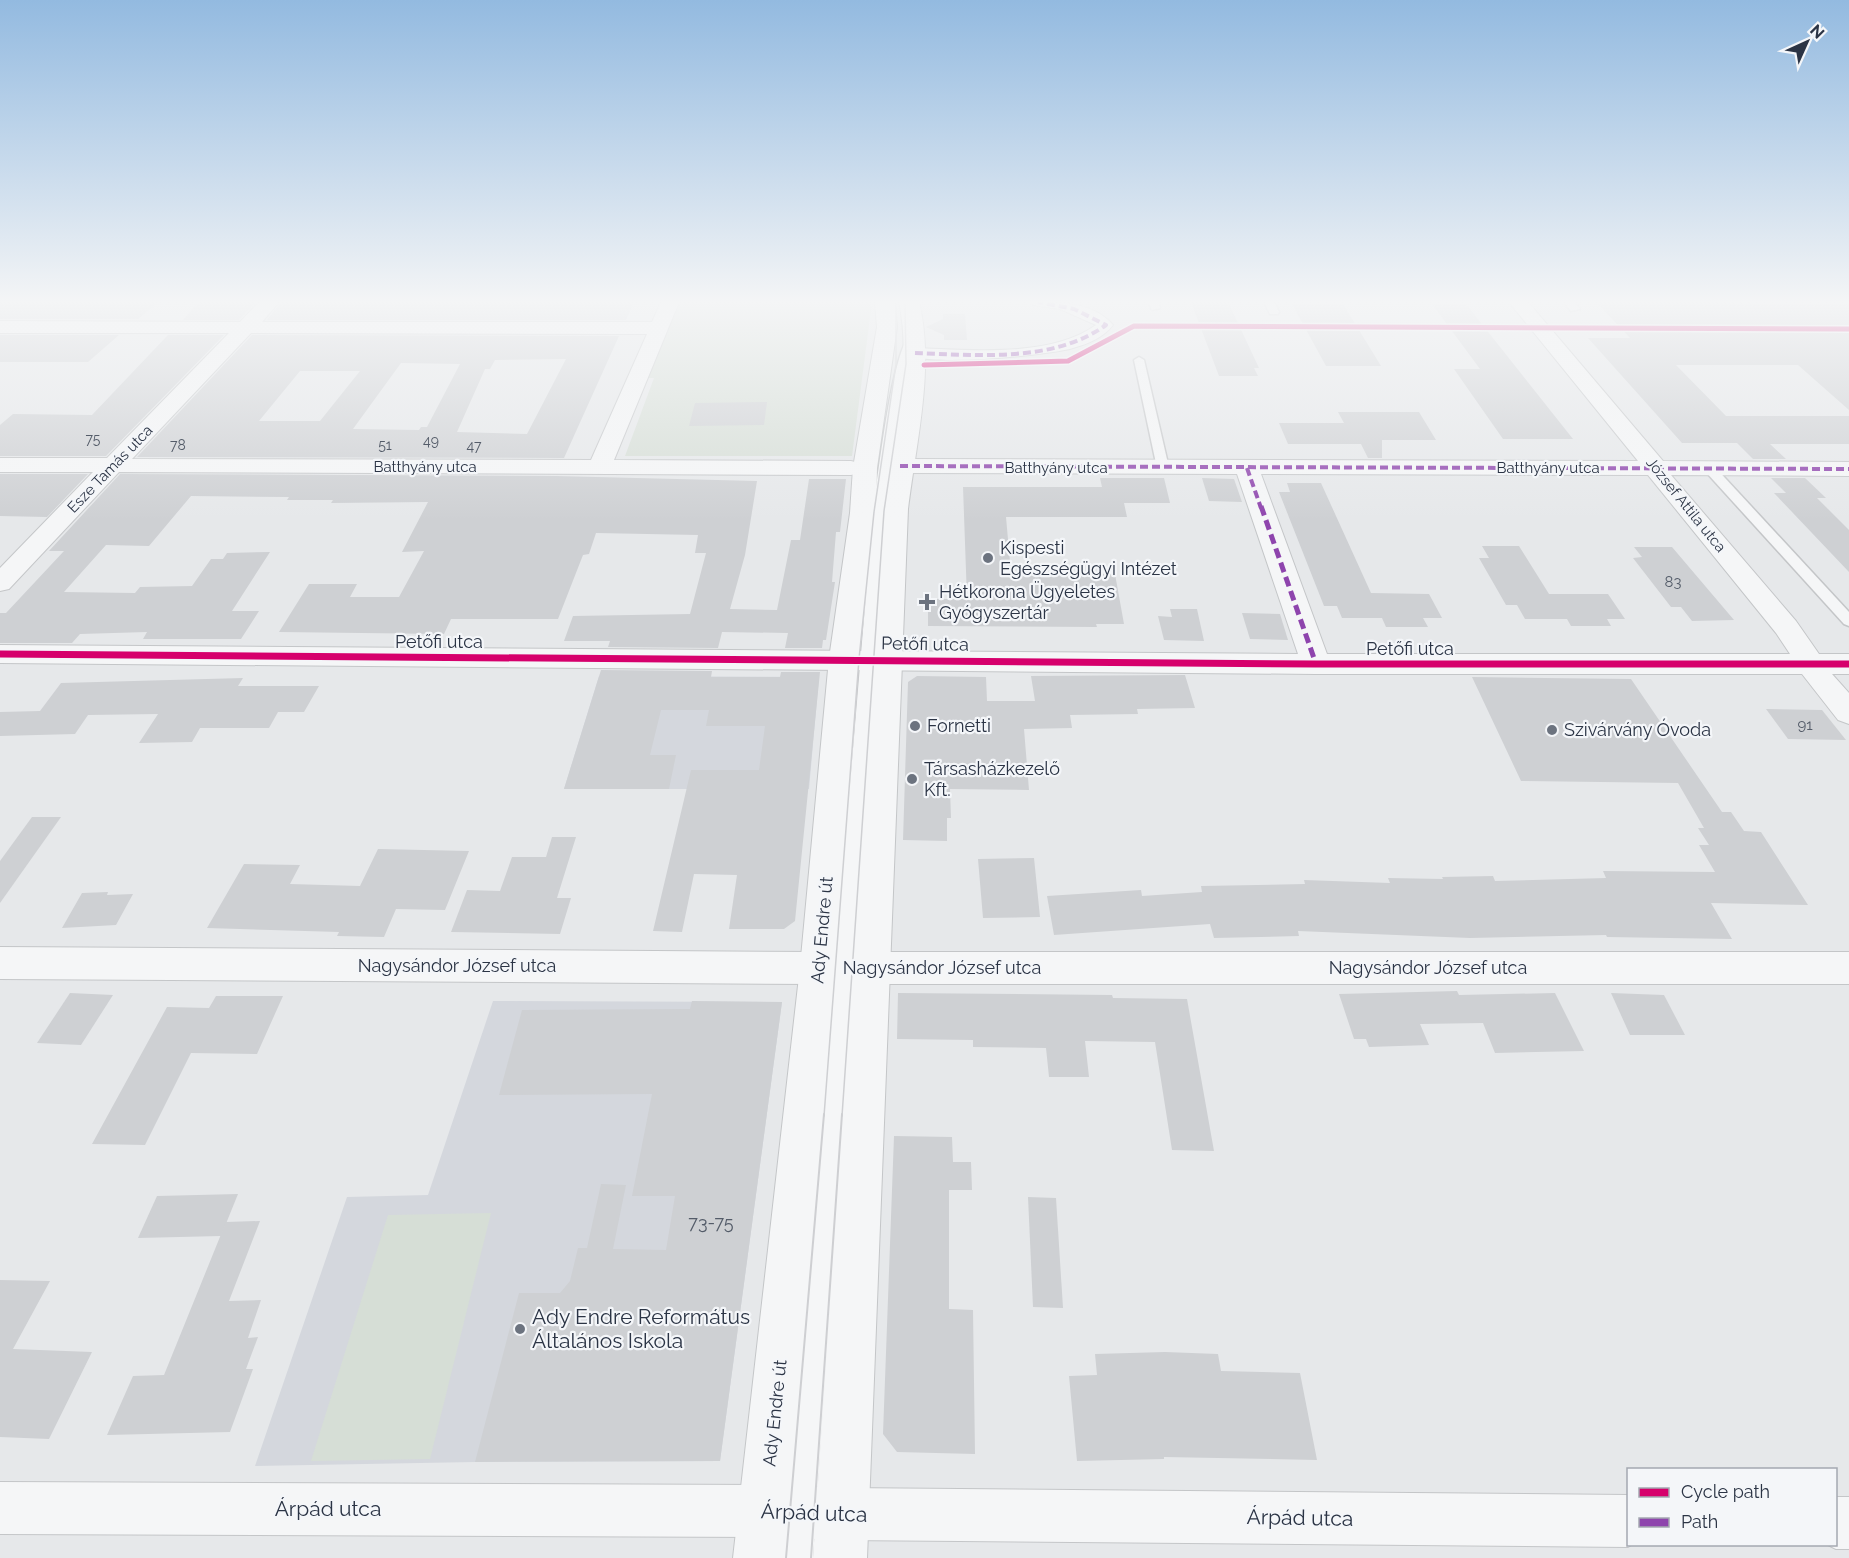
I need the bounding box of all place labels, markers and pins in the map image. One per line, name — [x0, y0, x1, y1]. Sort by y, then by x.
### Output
place label: Kispesti Egészségügyi Intézet — [1000, 537, 1177, 579]
marker: Kispesti Egészségügyi Intézet — [981, 551, 995, 565]
place label: Hétkorona Ügyeletes Gyógyszertár — [939, 581, 1115, 623]
marker: Hétkorona Ügyeletes Gyógyszertár — [920, 595, 934, 609]
place label: Fornetti — [927, 715, 991, 736]
place label: Szivárvány Óvoda — [1564, 718, 1711, 740]
marker: Fornetti — [908, 719, 922, 733]
marker: Szivárvány Óvoda — [1545, 723, 1559, 737]
place label: Társasházkezelő Kft. — [924, 758, 1060, 800]
marker: Társasházkezelő Kft. — [905, 772, 919, 786]
place label: Ady Endre Református Általános Iskola — [532, 1304, 750, 1353]
marker: Ady Endre Református Általános Iskola — [513, 1322, 527, 1336]

